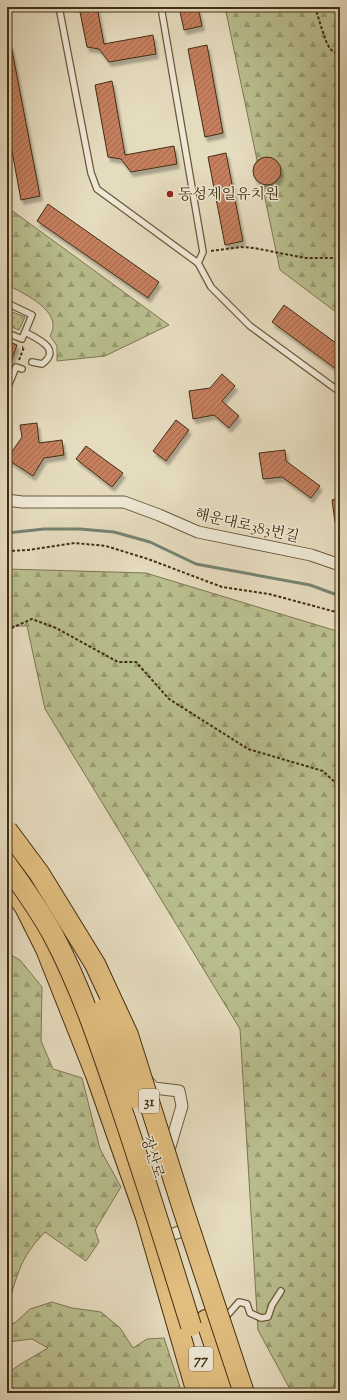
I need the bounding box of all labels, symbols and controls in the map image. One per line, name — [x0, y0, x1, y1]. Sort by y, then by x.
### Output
place label: 동성제일유치원 — [178, 185, 279, 206]
marker: 동성제일유치원 — [165, 189, 175, 199]
street label: 해운대로383번길 — [192, 504, 301, 549]
road number: 31 — [139, 1089, 159, 1113]
street label: 장산로 — [135, 1134, 168, 1182]
road number: 77 — [189, 1347, 213, 1371]

